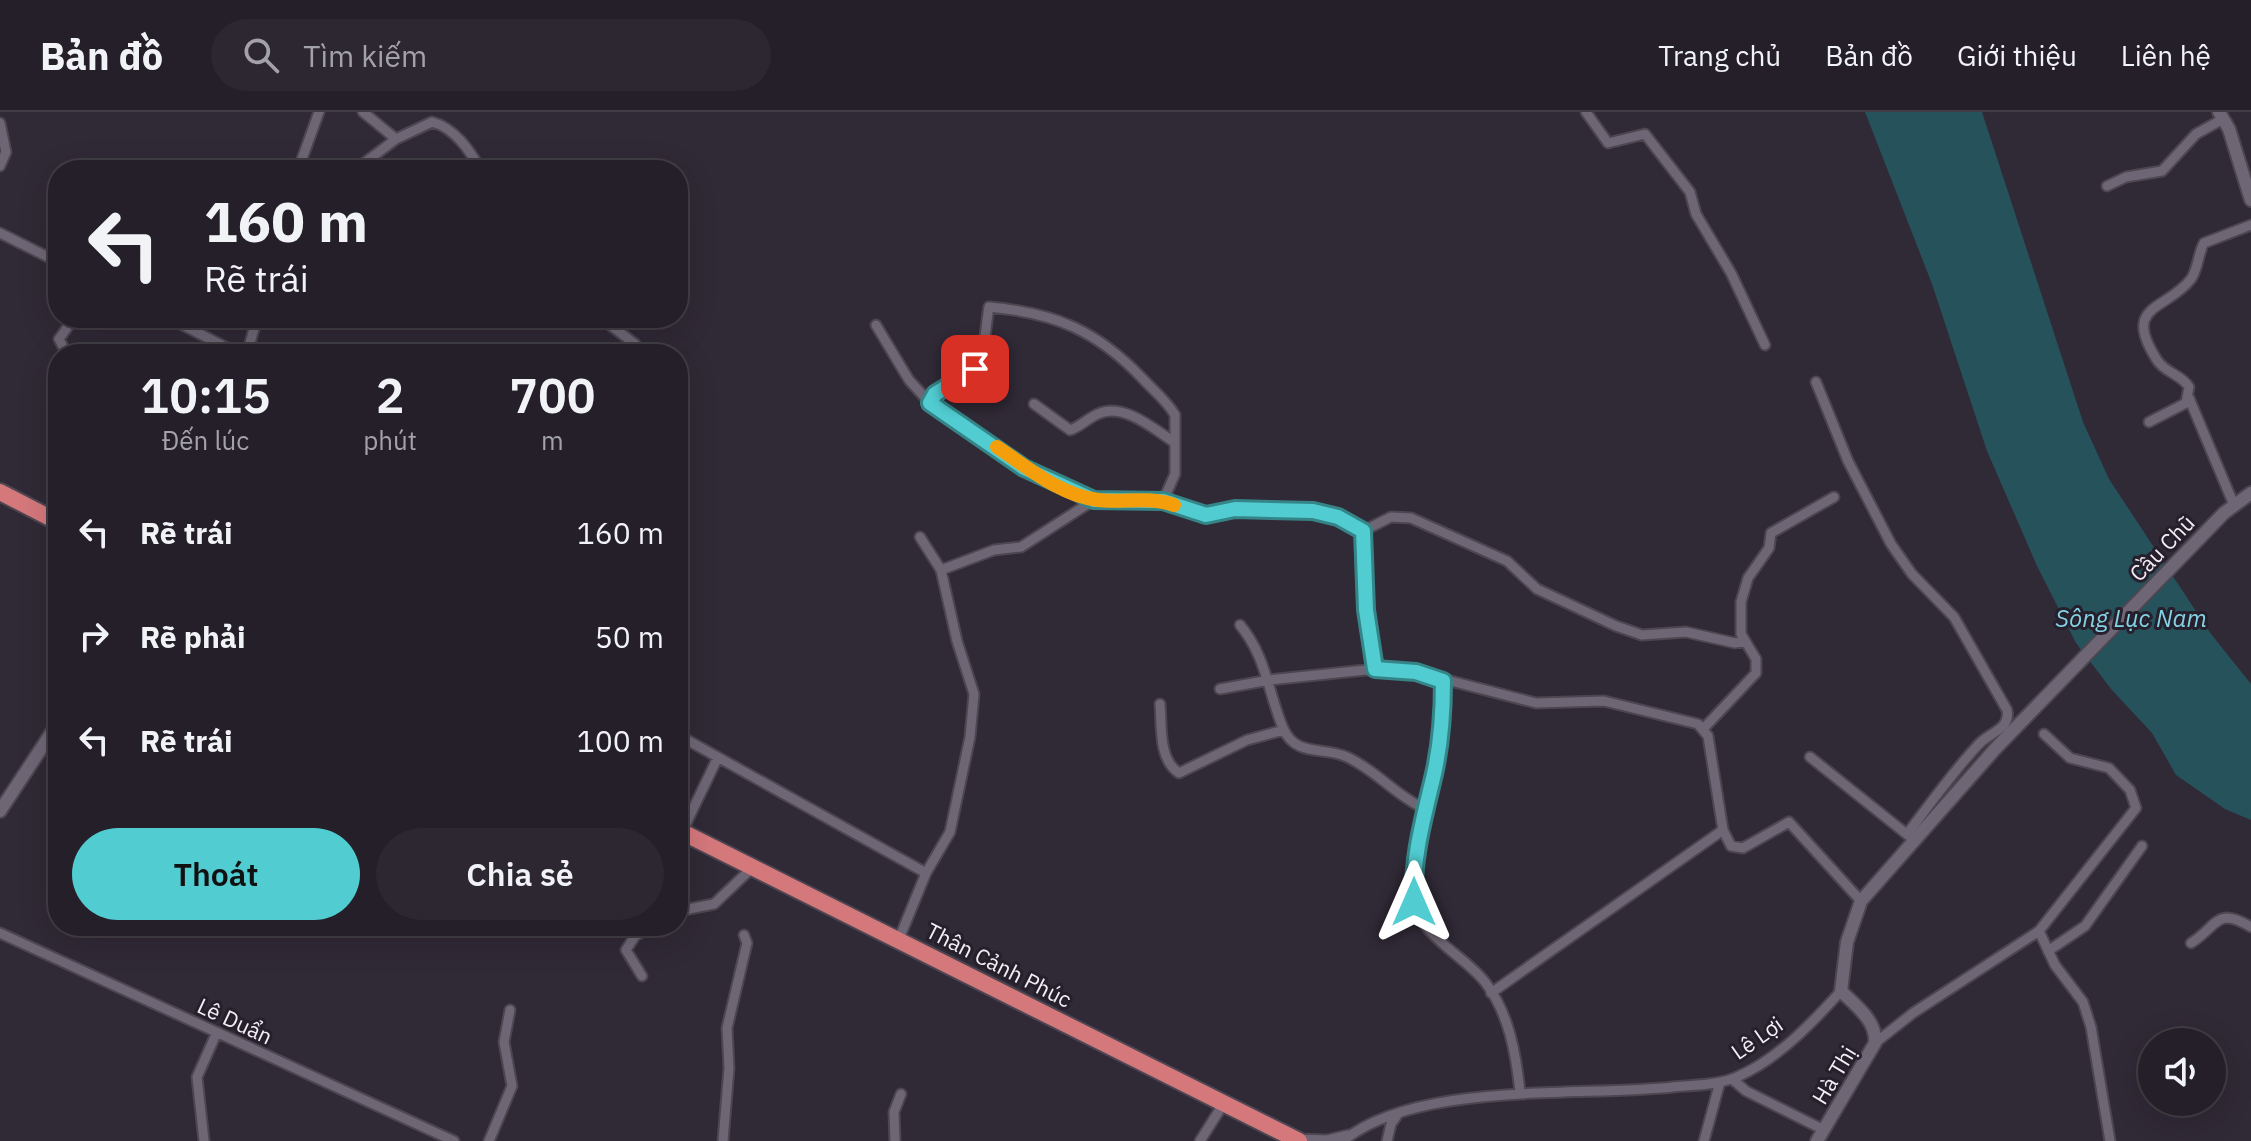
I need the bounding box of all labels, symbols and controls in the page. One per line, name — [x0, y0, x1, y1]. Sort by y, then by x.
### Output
search box — [211, 19, 771, 91]
text: Bản đồ — [40, 31, 163, 80]
icon: search — [239, 33, 283, 77]
text: Tìm kiếm — [303, 36, 427, 75]
text: Trang chủ — [1658, 37, 1781, 74]
text: Bản đồ — [1825, 37, 1913, 74]
text: Giới thiệu — [1957, 37, 2077, 74]
text: Liên hệ — [2121, 37, 2211, 74]
text: 160 m — [204, 185, 368, 257]
icon: left — [72, 192, 176, 296]
text: Rẽ trái — [204, 255, 309, 302]
pin — [941, 335, 1009, 403]
icon: arrive — [953, 347, 997, 391]
text: 10:15 — [140, 364, 271, 426]
text: 2 — [376, 364, 404, 426]
text: 700 — [509, 364, 596, 426]
text: Đến lúc — [162, 423, 249, 457]
text: phút — [363, 423, 417, 457]
text: m — [541, 423, 564, 457]
street label: Cầu Chũ — [2123, 508, 2200, 587]
icon: left — [72, 510, 116, 554]
text: Rẽ trái — [140, 513, 233, 552]
text: 160 m — [577, 513, 664, 552]
water label: Sông Lục Nam — [2055, 602, 2207, 634]
icon: right — [72, 614, 116, 658]
text: Rẽ phải — [140, 617, 245, 656]
text: 50 m — [595, 617, 664, 656]
icon: left — [72, 718, 116, 762]
text: Rẽ trái — [140, 721, 233, 760]
text: 100 m — [577, 721, 664, 760]
button: Thoát — [72, 828, 360, 920]
button: Chia sẻ — [376, 828, 664, 920]
position arrow — [1372, 860, 1456, 944]
street label: Thân Cảnh Phúc — [922, 915, 1077, 1014]
street label: Lê Duẩn — [193, 991, 277, 1051]
street label: Lê Lợi — [1725, 1009, 1788, 1066]
map controls — [2138, 1028, 2226, 1116]
button: sound — [2138, 1028, 2226, 1116]
street label: Hà Thị — [1805, 1040, 1862, 1109]

